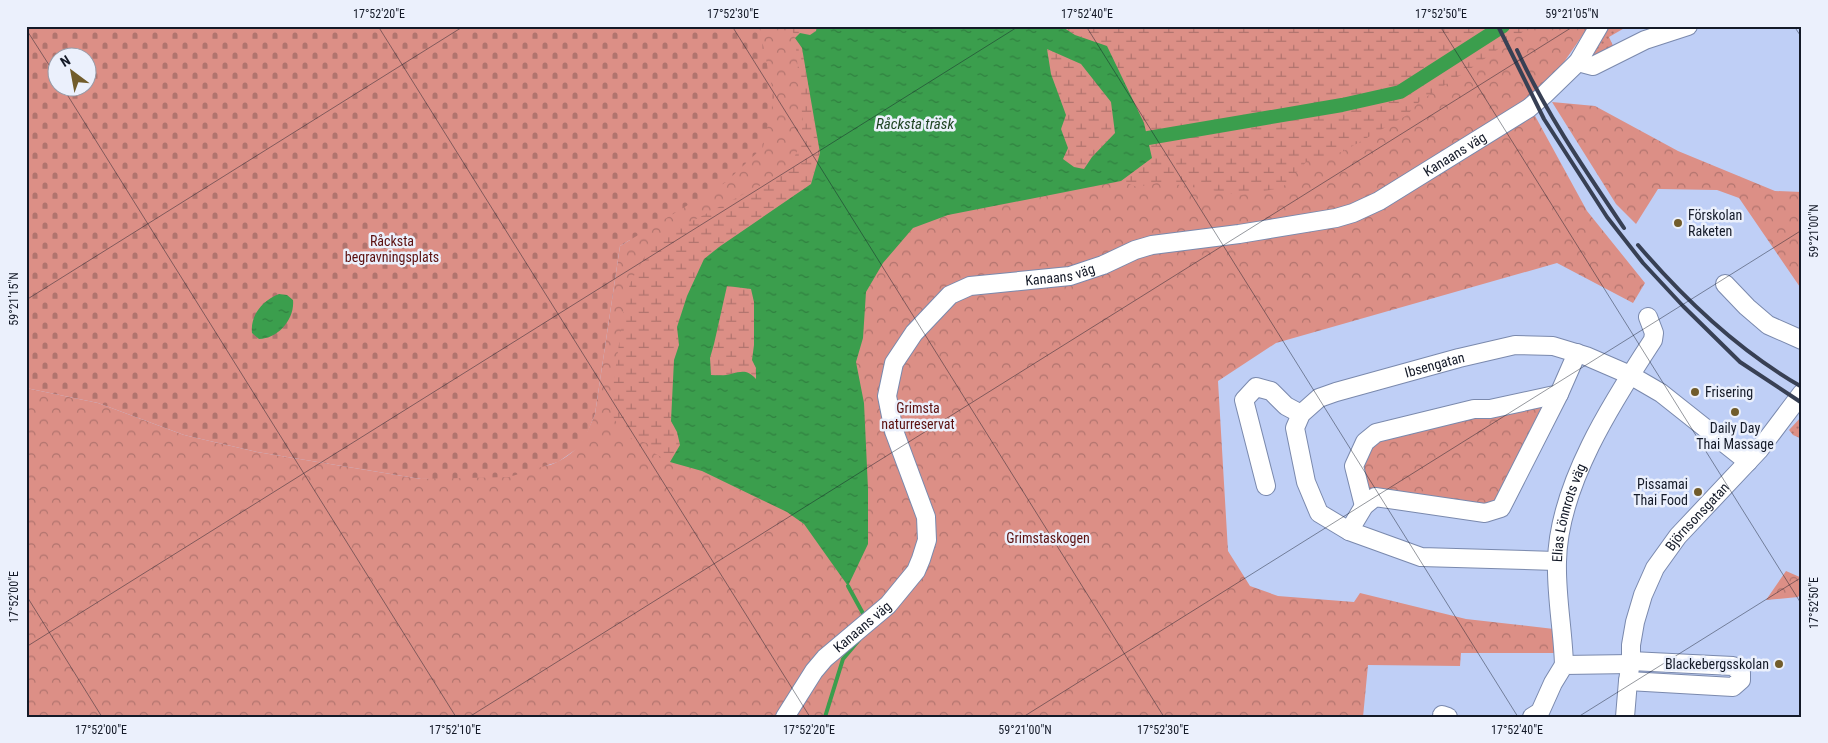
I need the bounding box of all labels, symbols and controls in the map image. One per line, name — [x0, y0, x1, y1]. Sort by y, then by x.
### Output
text: 17°52'20"E — [353, 7, 405, 21]
text: 17°52'30"E — [707, 7, 759, 21]
text: 17°52'40"E — [1061, 7, 1113, 21]
text: 17°52'50"E — [1415, 7, 1467, 21]
text: 59°21'05"N — [1545, 7, 1599, 21]
north arrow — [48, 48, 98, 98]
text: N — [57, 52, 73, 70]
water label: Råcksta träsk — [876, 115, 954, 133]
street label: Kanaans väg — [1421, 129, 1489, 179]
text: 59°21'00"N — [1807, 204, 1821, 258]
place label: Förskolan Raketen — [1688, 207, 1742, 239]
marker: Förskolan Raketen — [1672, 217, 1684, 229]
park label: Råcksta begravningsplats — [345, 233, 439, 265]
street label: Kanaans väg — [1024, 260, 1097, 288]
text: 59°21'15"N — [7, 272, 21, 326]
street label: Ibsengatan — [1403, 349, 1466, 381]
place label: Frisering — [1705, 384, 1753, 400]
marker: Frisering — [1689, 386, 1701, 398]
park label: Grimsta naturreservat — [881, 400, 955, 432]
marker: Daily Day Thai Massage — [1729, 406, 1741, 418]
place label: Daily Day Thai Massage — [1696, 420, 1774, 452]
street label: Elias Lönnrots väg — [1549, 461, 1589, 562]
place label: Pissamai Thai Food — [1633, 476, 1688, 508]
street label: Björnsonsgatan — [1662, 479, 1732, 554]
marker: Pissamai Thai Food — [1692, 486, 1704, 498]
park label: Grimstaskogen — [1006, 530, 1090, 546]
text: 17°52'00"E — [7, 571, 21, 623]
text: 17°52'50"E — [1807, 577, 1821, 629]
street label: Kanaans väg — [830, 598, 894, 656]
place label: Blackebergsskolan — [1665, 656, 1769, 672]
marker: Blackebergsskolan — [1773, 658, 1785, 670]
text: 17°52'00"E — [75, 723, 127, 737]
text: 17°52'10"E — [429, 723, 481, 737]
text: 17°52'20"E — [783, 723, 835, 737]
text: 59°21'00"N — [998, 723, 1052, 737]
text: 17°52'30"E — [1137, 723, 1189, 737]
text: 17°52'40"E — [1491, 723, 1543, 737]

